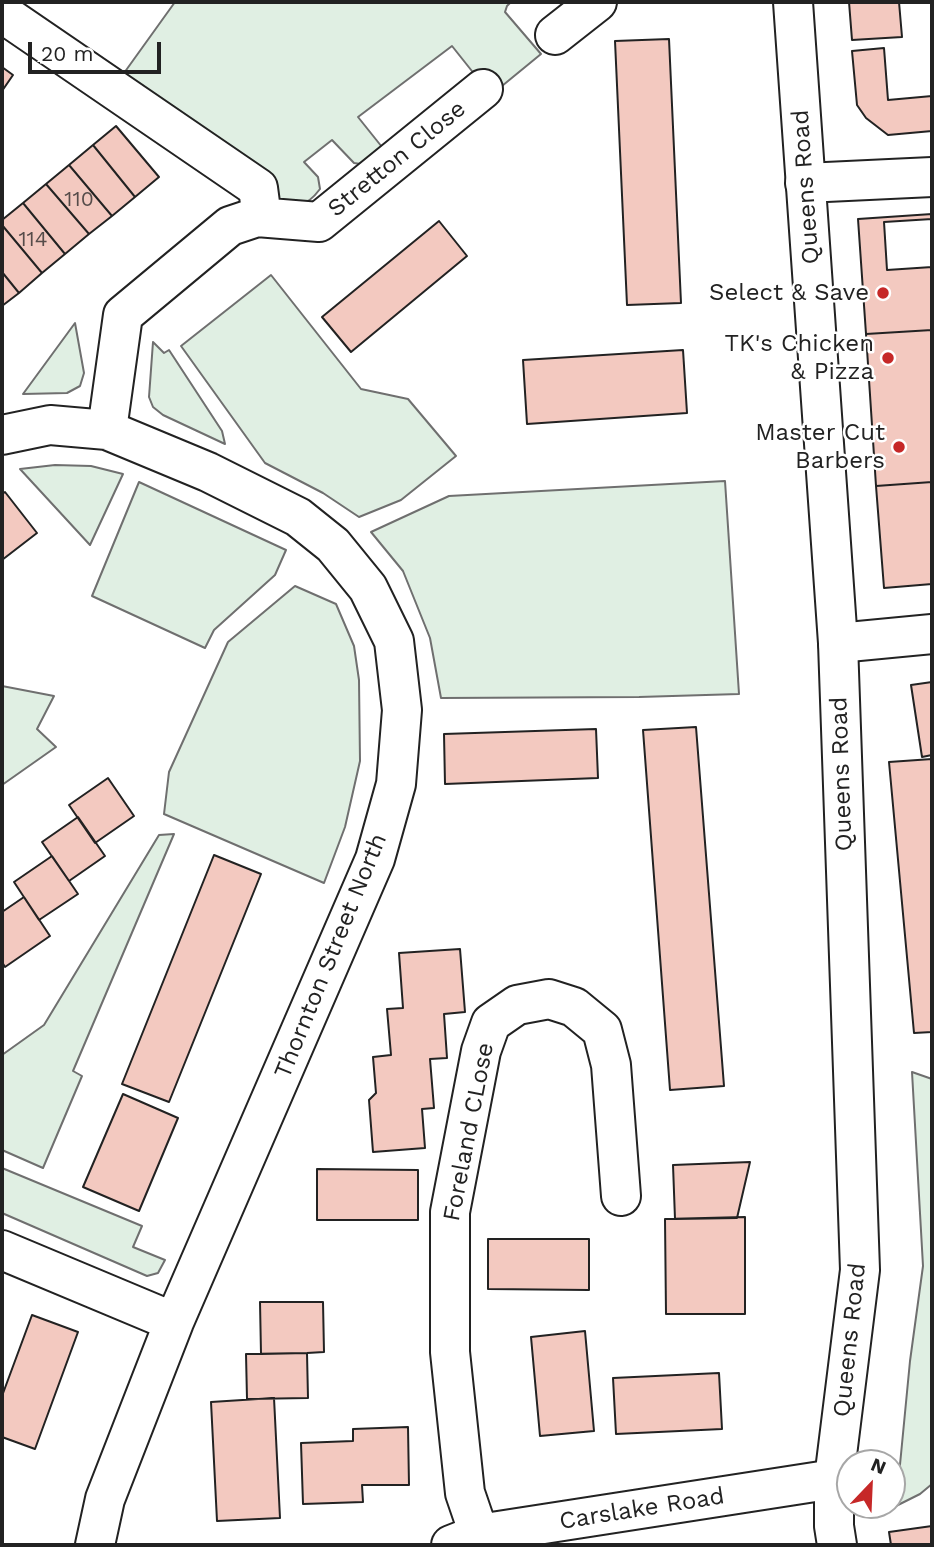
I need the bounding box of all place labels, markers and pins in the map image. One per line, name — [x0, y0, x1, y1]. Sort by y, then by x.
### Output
place label: Select & Save — [709, 279, 869, 307]
marker: Select & Save — [875, 285, 891, 301]
place label: TK's Chicken & Pizza — [725, 330, 874, 386]
marker: TK's Chicken & Pizza — [880, 350, 896, 366]
place label: Master Cut Barbers — [755, 419, 885, 475]
marker: Master Cut Barbers — [891, 439, 907, 455]

